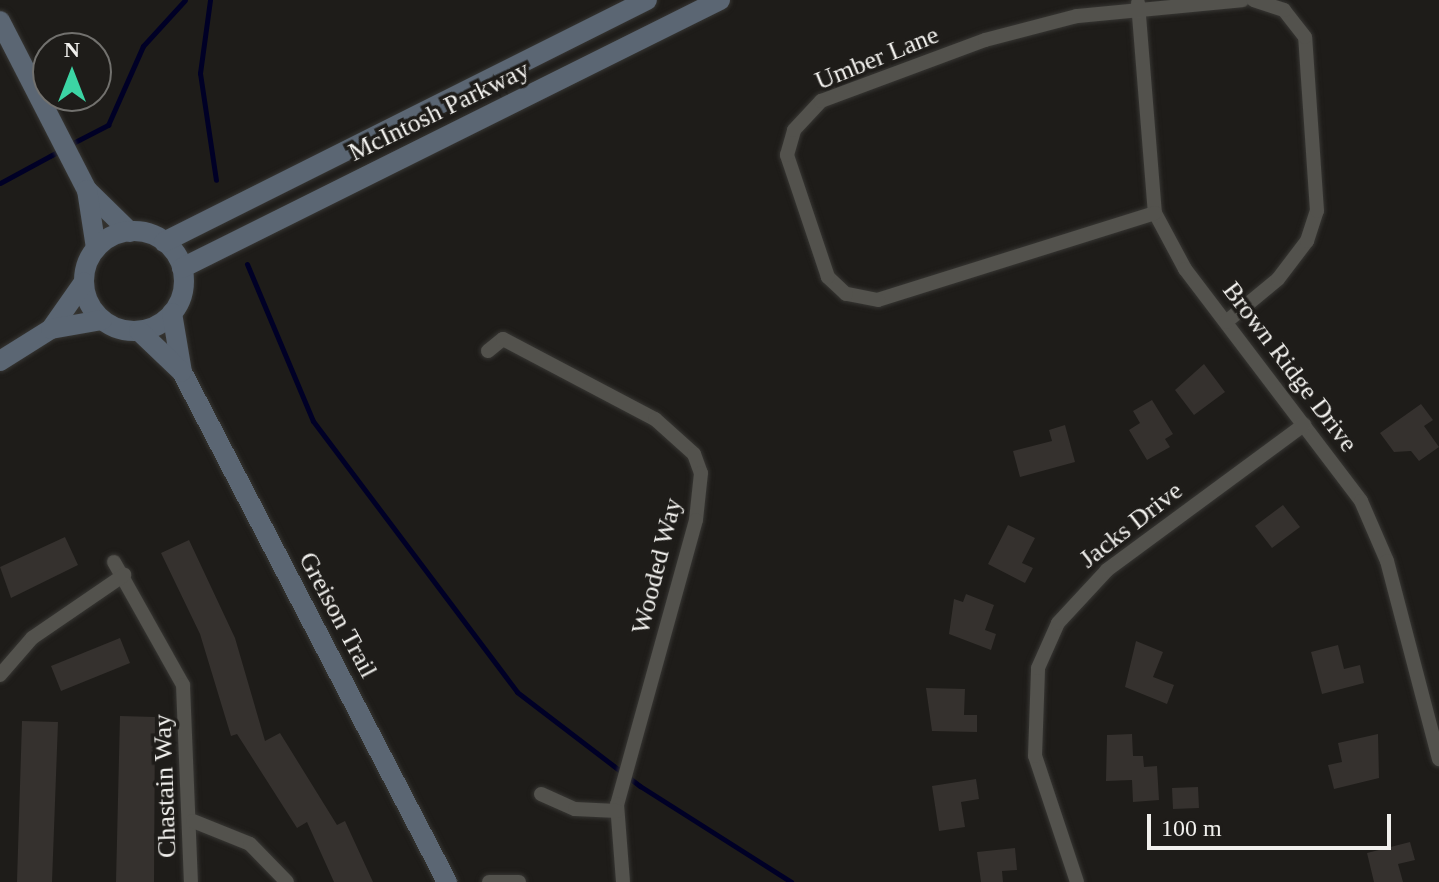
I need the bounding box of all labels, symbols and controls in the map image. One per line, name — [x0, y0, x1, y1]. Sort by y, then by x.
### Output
street label: Umber Lane — [811, 19, 943, 97]
north arrow — [32, 32, 112, 112]
text: N — [64, 37, 80, 62]
street label: McIntosh Parkway — [344, 54, 534, 168]
street label: Brown Ridge Drive — [1216, 276, 1364, 458]
street label: Jacks Drive — [1073, 475, 1189, 575]
street label: Wooded Way — [625, 495, 689, 637]
street label: Greison Trail — [292, 547, 384, 683]
street label: Chastain Way — [147, 713, 183, 859]
scale bar — [1151, 798, 1395, 848]
text: 100 m — [1161, 815, 1222, 841]

